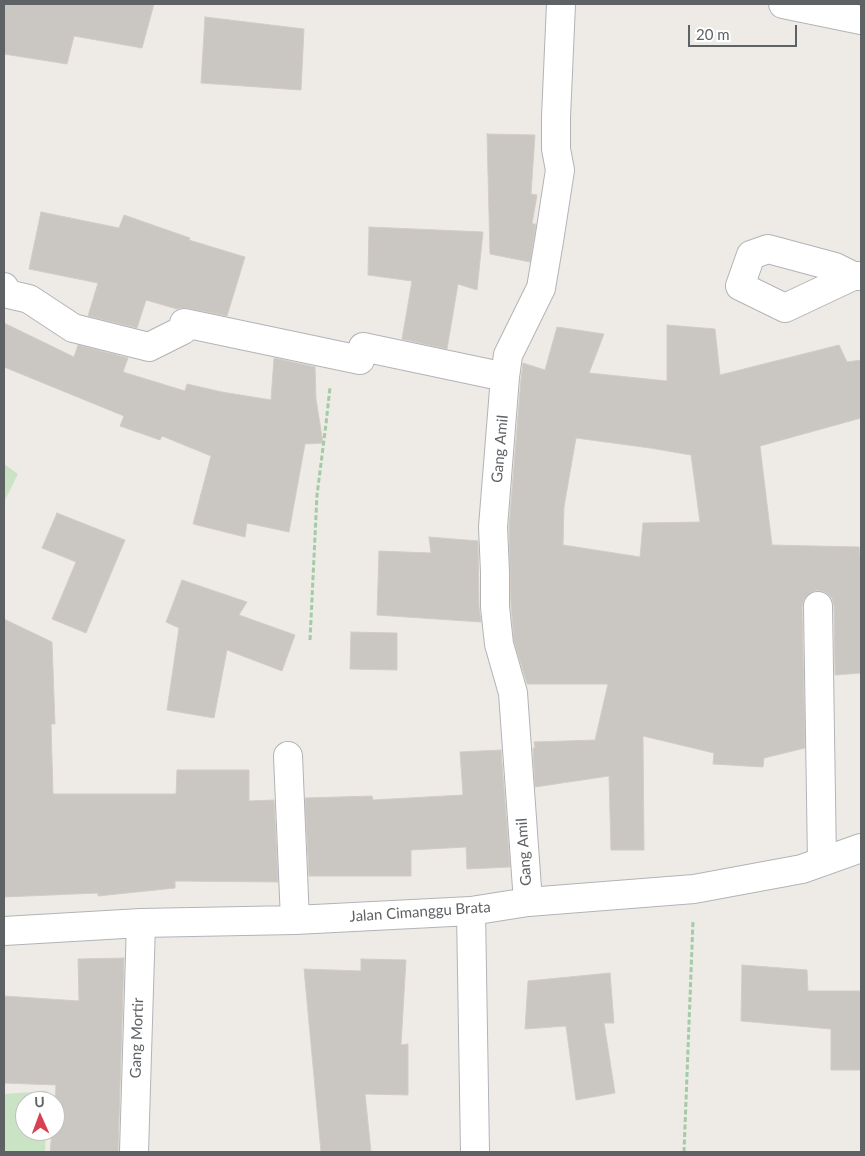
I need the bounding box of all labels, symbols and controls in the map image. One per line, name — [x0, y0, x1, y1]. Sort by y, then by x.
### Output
scale bar — [690, 15, 799, 47]
text: 20 m — [696, 25, 730, 43]
street label: Gang Amil — [488, 414, 512, 484]
street label: Gang Amil — [513, 817, 535, 887]
street label: Jalan Cimanggu Brata — [349, 898, 491, 926]
street label: Gang Mortir — [127, 997, 147, 1079]
north arrow — [15, 1091, 65, 1141]
text: U — [34, 1093, 45, 1110]

